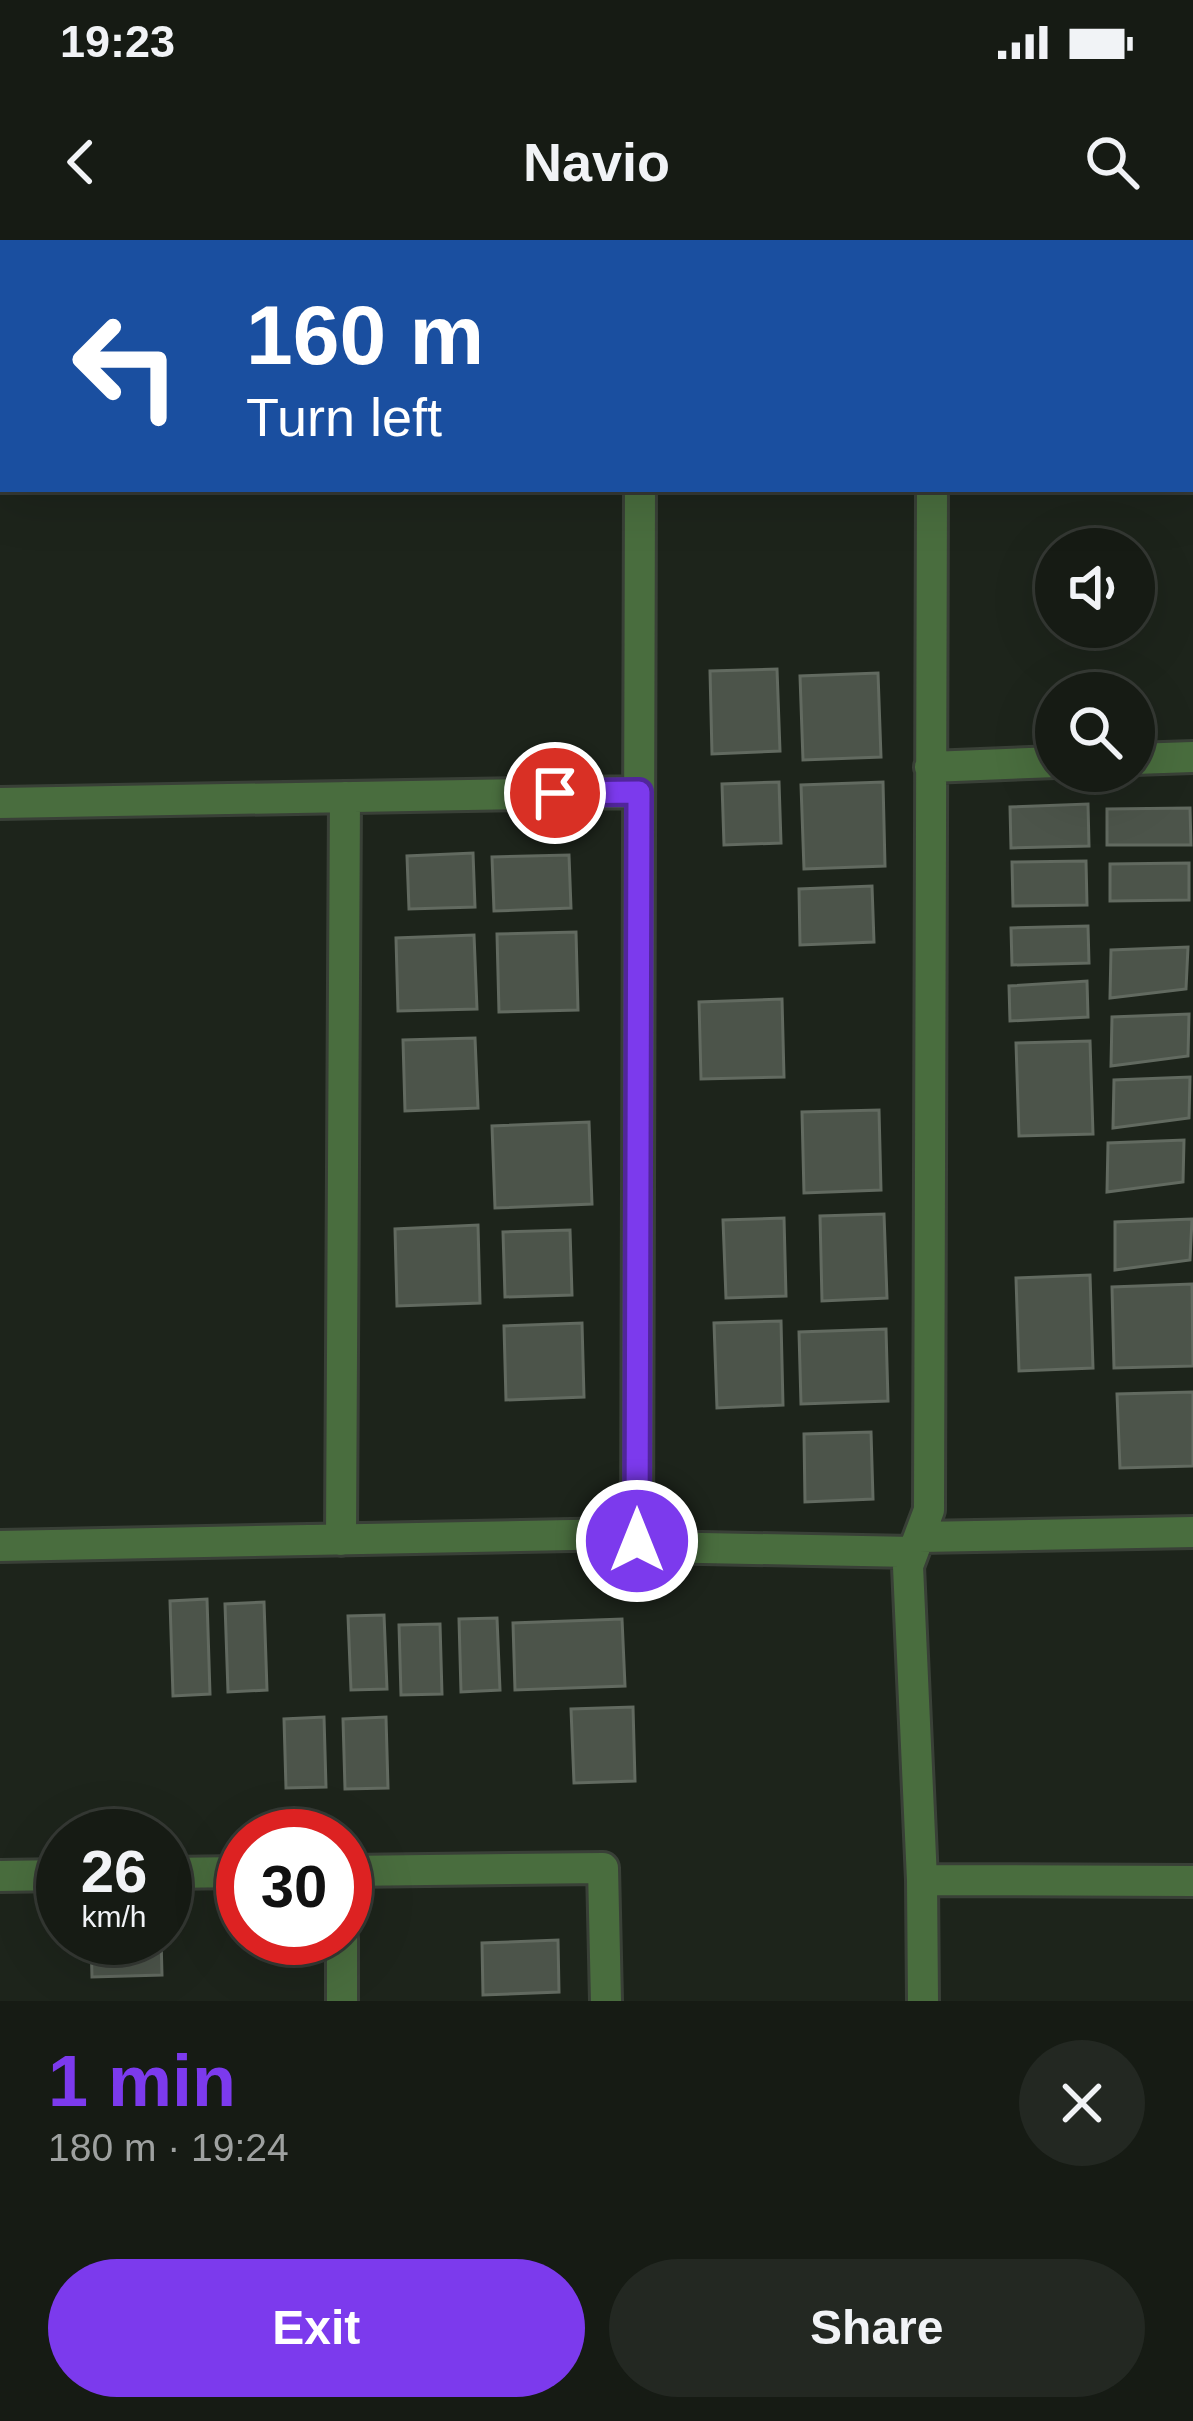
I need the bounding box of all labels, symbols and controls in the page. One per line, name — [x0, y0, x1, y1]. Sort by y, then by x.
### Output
text: 19:23 — [60, 16, 175, 67]
icon: back — [48, 129, 114, 195]
icon: search — [1079, 129, 1145, 195]
text: Navio — [523, 132, 670, 192]
icon: left — [48, 288, 204, 444]
text: 160 m — [246, 288, 484, 382]
text: Turn left — [246, 387, 442, 447]
map controls — [1035, 528, 1155, 792]
button: sound — [1035, 528, 1155, 648]
button: search — [1035, 672, 1155, 792]
pin — [504, 742, 606, 844]
icon: arrive — [522, 760, 588, 826]
position arrow — [574, 1478, 700, 1604]
speed limit sign: 30 — [216, 1809, 372, 1965]
text: 26 — [81, 1838, 147, 1905]
text: km/h — [81, 1900, 147, 1933]
button: close — [1019, 2040, 1145, 2166]
text: 1 min — [48, 2041, 236, 2121]
text: 180 m · 19:24 — [48, 2126, 289, 2169]
button: Exit — [48, 2259, 585, 2397]
button: Share — [609, 2259, 1145, 2397]

